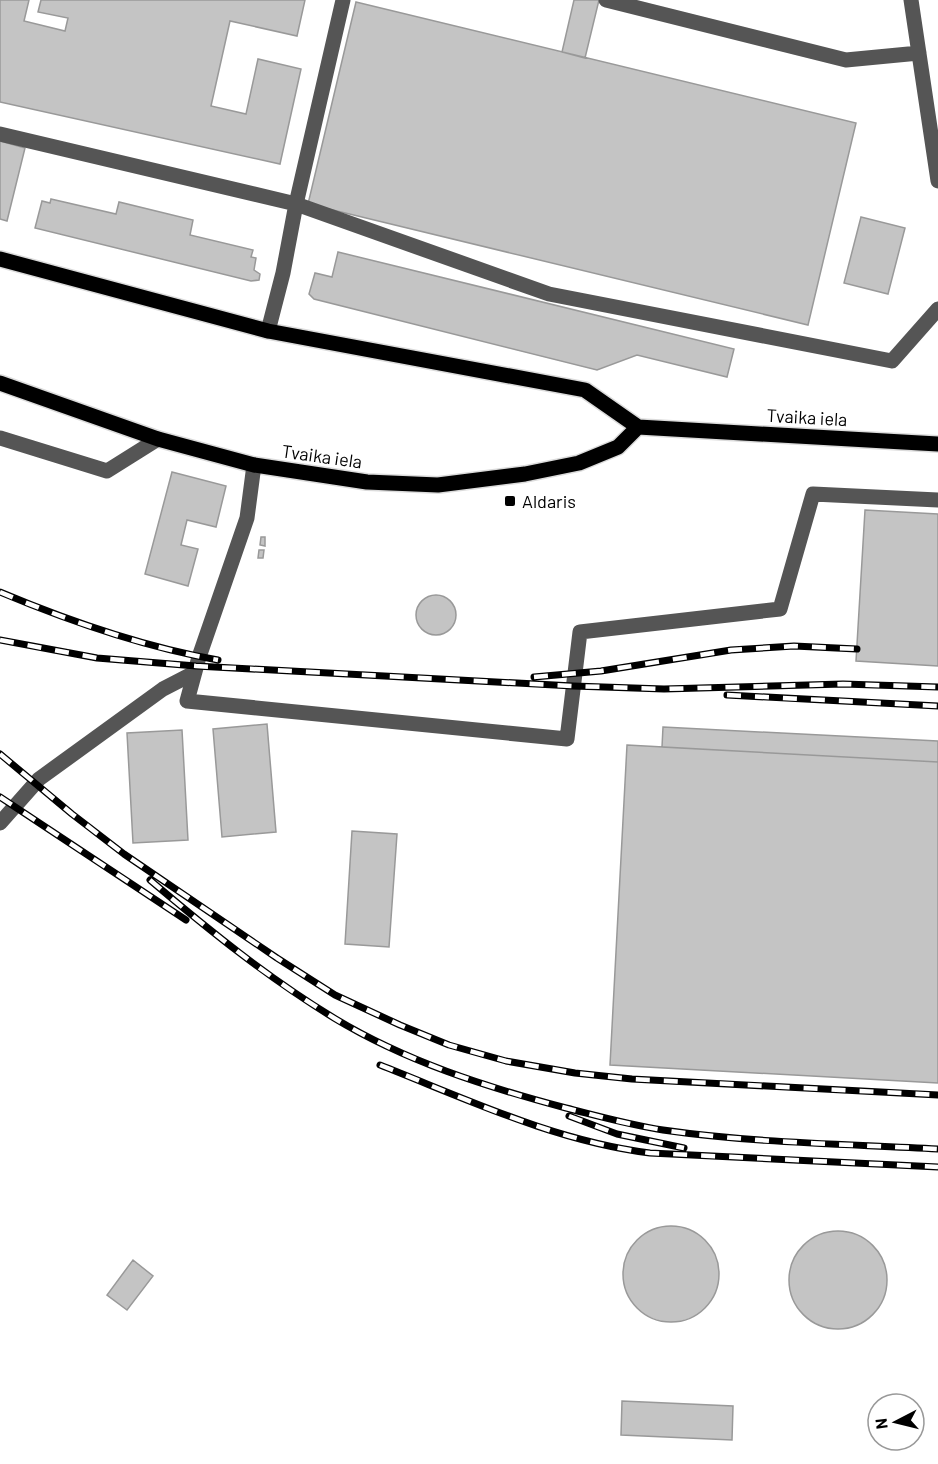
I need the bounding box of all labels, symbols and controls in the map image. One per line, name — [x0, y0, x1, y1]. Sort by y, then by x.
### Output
street label: Tvaika iela — [766, 404, 848, 430]
street label: Tvaika iela — [280, 439, 364, 473]
place label: Aldaris — [522, 490, 576, 512]
marker: Aldaris — [503, 494, 517, 508]
north arrow — [866, 1392, 926, 1452]
text: N — [871, 1417, 891, 1430]

